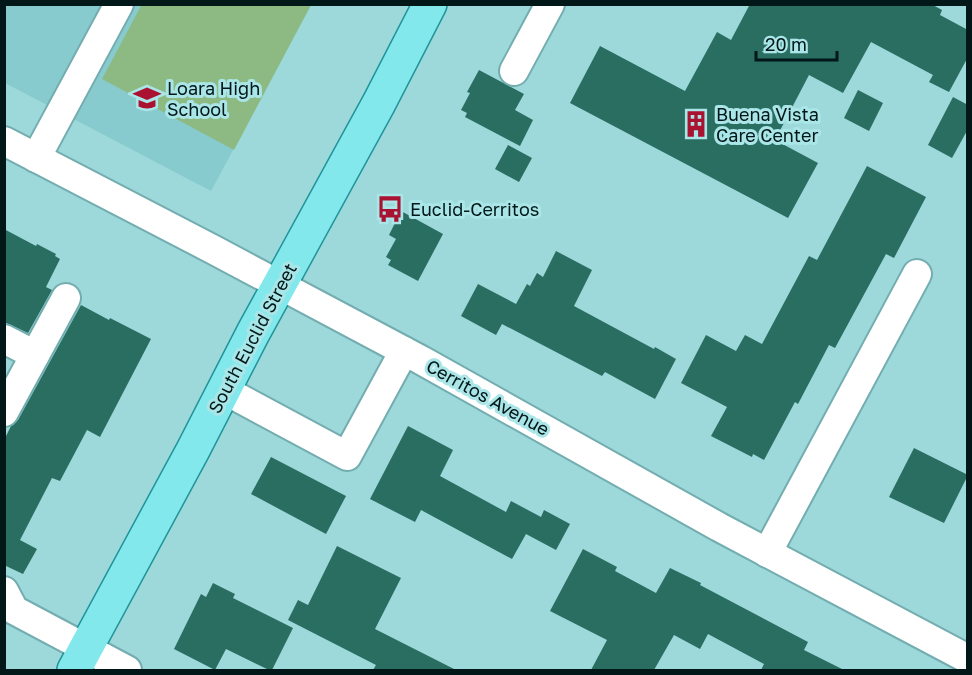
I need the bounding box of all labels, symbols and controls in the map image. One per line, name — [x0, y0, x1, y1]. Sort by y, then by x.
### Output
scale bar — [756, 24, 837, 62]
text: 20 m — [765, 33, 807, 55]
place label: Loara High School — [167, 77, 260, 120]
school or university icon: Loara High School — [132, 83, 162, 113]
place label: Buena Vista Care Center — [716, 103, 819, 146]
building icon: Buena Vista Care Center — [681, 109, 711, 139]
bus stop icon: Euclid-Cerritos — [375, 194, 405, 224]
place label: Euclid-Cerritos — [410, 198, 539, 220]
street label: South Euclid Street — [203, 259, 301, 417]
street label: Cerritos Avenue — [423, 354, 553, 440]

